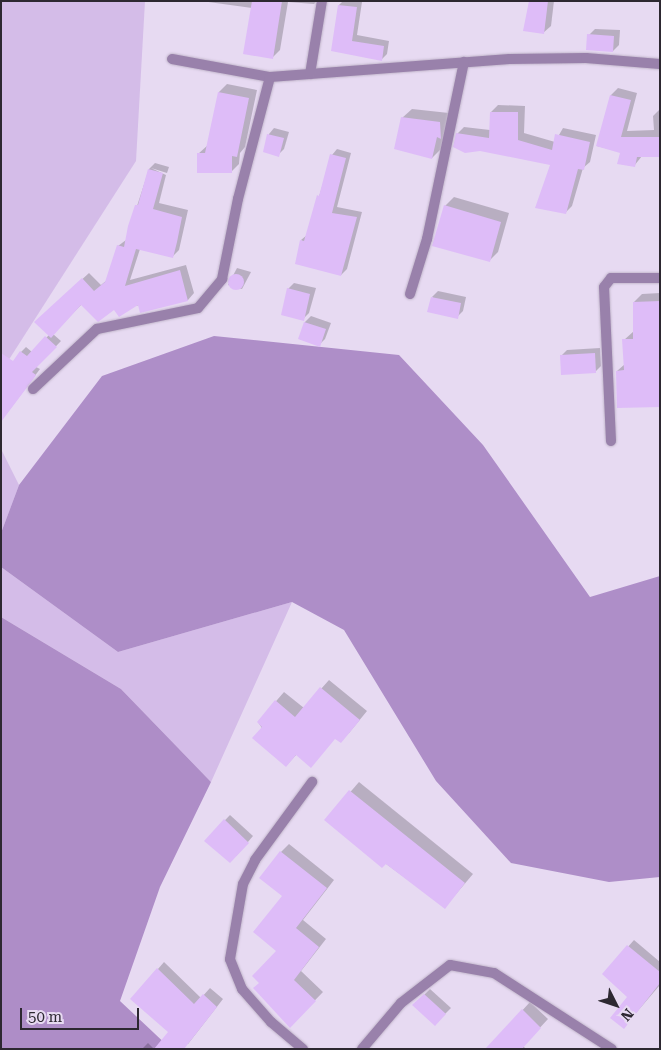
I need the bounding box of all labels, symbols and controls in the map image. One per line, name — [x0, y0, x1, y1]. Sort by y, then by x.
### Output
north arrow — [591, 980, 641, 1030]
scale bar — [22, 998, 141, 1030]
text: N — [618, 1006, 637, 1024]
text: 50 m — [28, 1008, 62, 1026]

